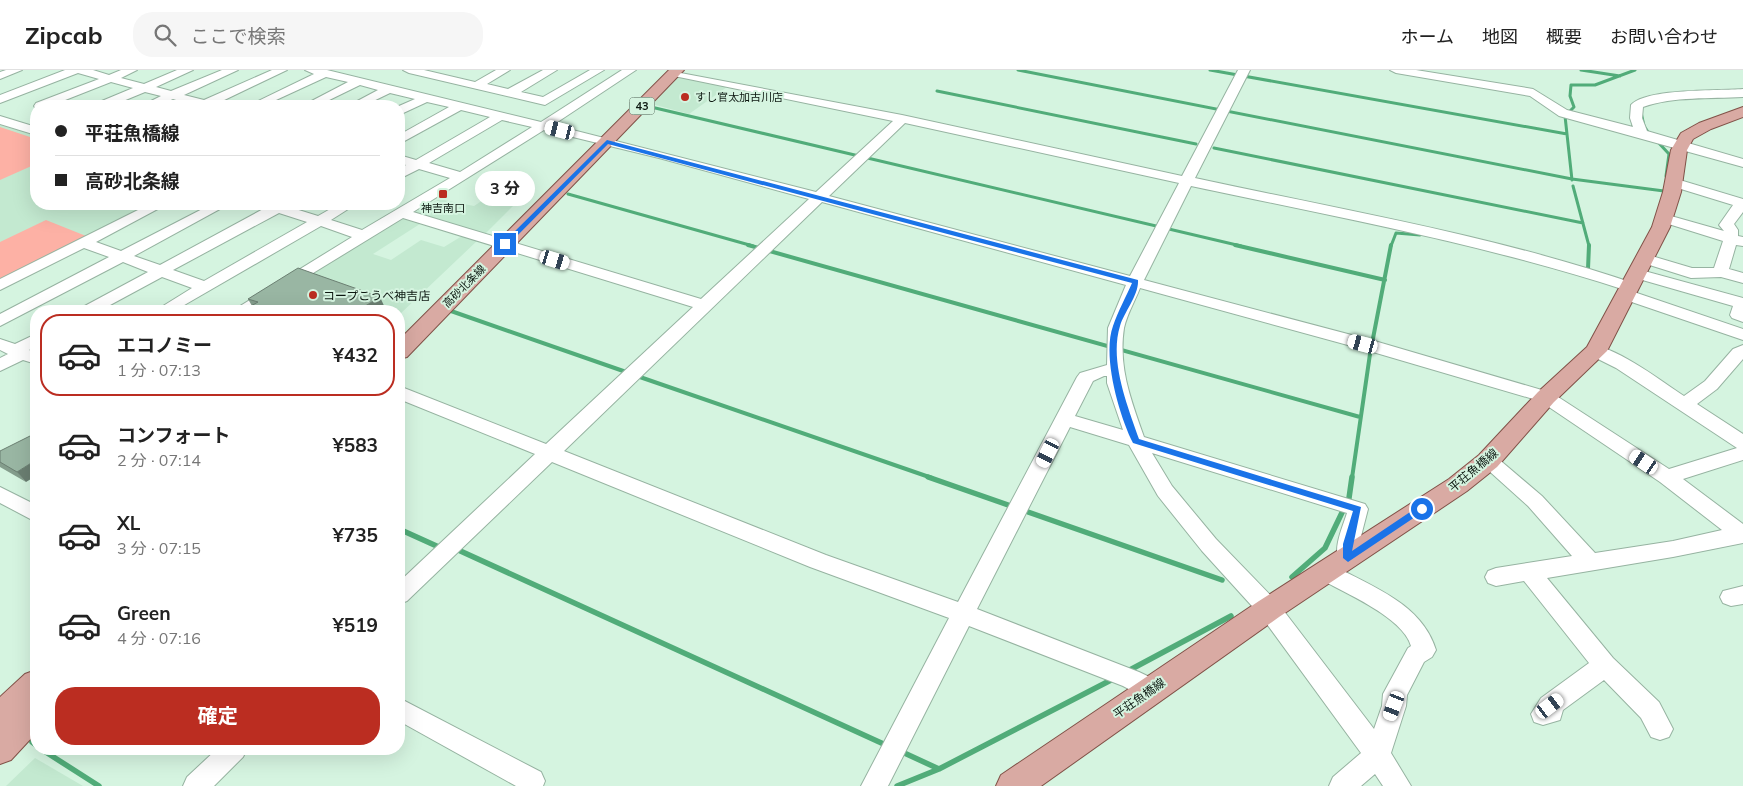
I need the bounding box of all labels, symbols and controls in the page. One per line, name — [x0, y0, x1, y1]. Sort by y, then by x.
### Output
search box — [133, 12, 483, 57]
text: Zipcab — [25, 20, 103, 50]
icon: search — [151, 21, 179, 49]
text: ここで検索 — [191, 24, 286, 48]
text: ホーム — [1401, 25, 1454, 48]
text: 地図 — [1482, 25, 1518, 48]
text: 概要 — [1546, 25, 1582, 48]
text: お問い合わせ — [1610, 25, 1718, 48]
place label: すし官太加古川店 — [695, 90, 783, 104]
marker: すし官太加古川店 — [679, 91, 691, 103]
road number: 43 — [630, 98, 654, 114]
car — [543, 119, 576, 141]
text: 平荘魚橋線 — [85, 121, 180, 145]
text: 高砂北条線 — [85, 169, 180, 193]
callout: 3 分 — [475, 171, 535, 206]
text: 3 分 — [490, 178, 520, 198]
marker: 神吉南口 — [437, 188, 449, 200]
place label: 神吉南口 — [421, 201, 465, 215]
route end — [494, 233, 516, 255]
car — [538, 248, 571, 272]
street label: 高砂北条線 — [440, 262, 488, 310]
place label: コープこうべ神吉店 — [323, 288, 430, 303]
marker: コープこうべ神吉店 — [307, 289, 319, 301]
icon: car — [57, 333, 102, 378]
text: エコノミー — [117, 333, 212, 357]
car — [1346, 333, 1379, 355]
text: ¥432 — [332, 343, 378, 367]
text: 1 分 · 07:13 — [117, 360, 201, 380]
icon: car — [57, 423, 102, 468]
text: コンフォート — [117, 423, 230, 447]
text: ¥583 — [332, 433, 378, 457]
car — [1034, 436, 1061, 470]
street label: 平荘魚橋線 — [1445, 445, 1501, 495]
car — [1627, 447, 1660, 477]
text: 2 分 · 07:14 — [117, 450, 201, 470]
route start — [1411, 498, 1433, 520]
text: XL — [117, 511, 140, 535]
icon: car — [57, 513, 102, 558]
text: ¥735 — [332, 523, 378, 547]
text: 3 分 · 07:15 — [117, 538, 201, 558]
text: Green — [117, 601, 171, 625]
icon: car — [57, 603, 102, 648]
text: ¥519 — [332, 613, 378, 637]
text: 4 分 · 07:16 — [117, 628, 201, 648]
street label: 平荘魚橋線 — [1110, 675, 1168, 721]
button: 確定 — [55, 687, 380, 745]
car — [1381, 689, 1406, 723]
car — [1533, 691, 1566, 721]

